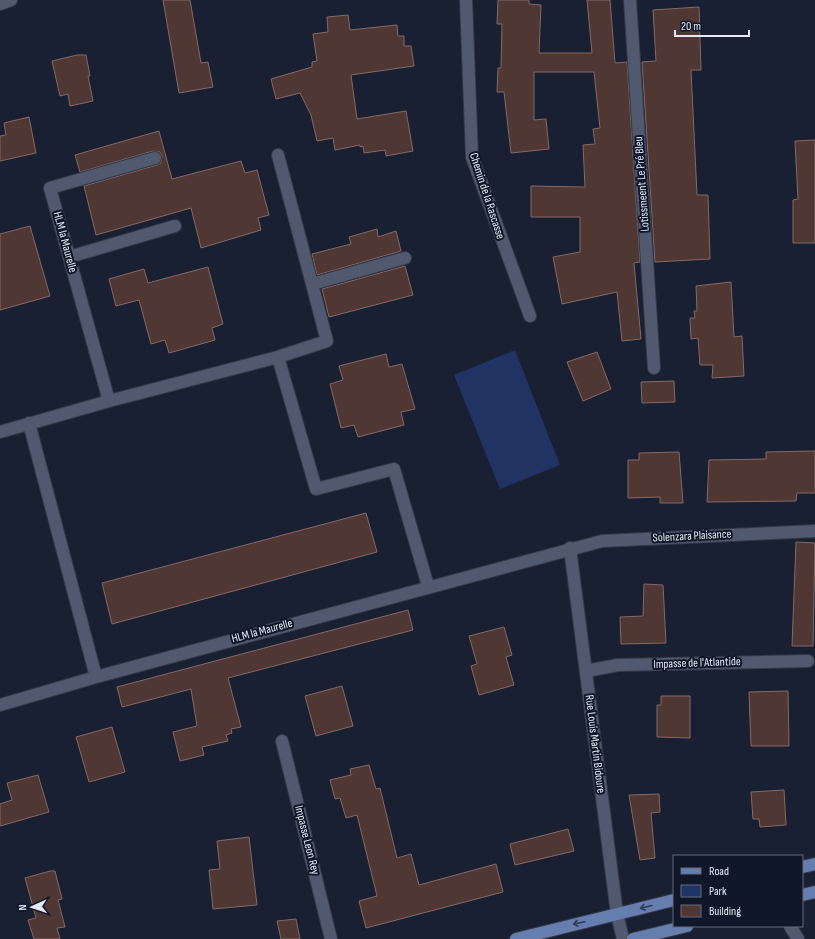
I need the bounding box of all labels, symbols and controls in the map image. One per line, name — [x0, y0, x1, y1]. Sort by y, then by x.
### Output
scale bar — [675, 12, 749, 38]
text: 20 m — [681, 19, 701, 34]
street label: Lotissmeent Le Pré Bleu — [631, 136, 653, 232]
street label: Chemin de la Rascasse — [466, 151, 508, 241]
street label: HLM la Maurelle — [50, 210, 80, 274]
street label: Solenzara Plaisance — [652, 526, 732, 546]
street label: HLM la Maurelle — [230, 616, 294, 646]
street label: Impasse de l'Atlantide — [653, 654, 741, 672]
street label: Rue Louis Martin Bidoure — [582, 694, 608, 794]
street label: Impasse Leon Rey — [291, 804, 323, 877]
legend — [673, 855, 803, 927]
text: Road — [709, 864, 729, 879]
text: Park — [709, 884, 727, 899]
north arrow — [12, 887, 52, 927]
text: N — [16, 904, 29, 911]
one-way arrow — [639, 904, 652, 912]
text: Building — [709, 904, 741, 919]
one-way arrow — [573, 919, 586, 927]

